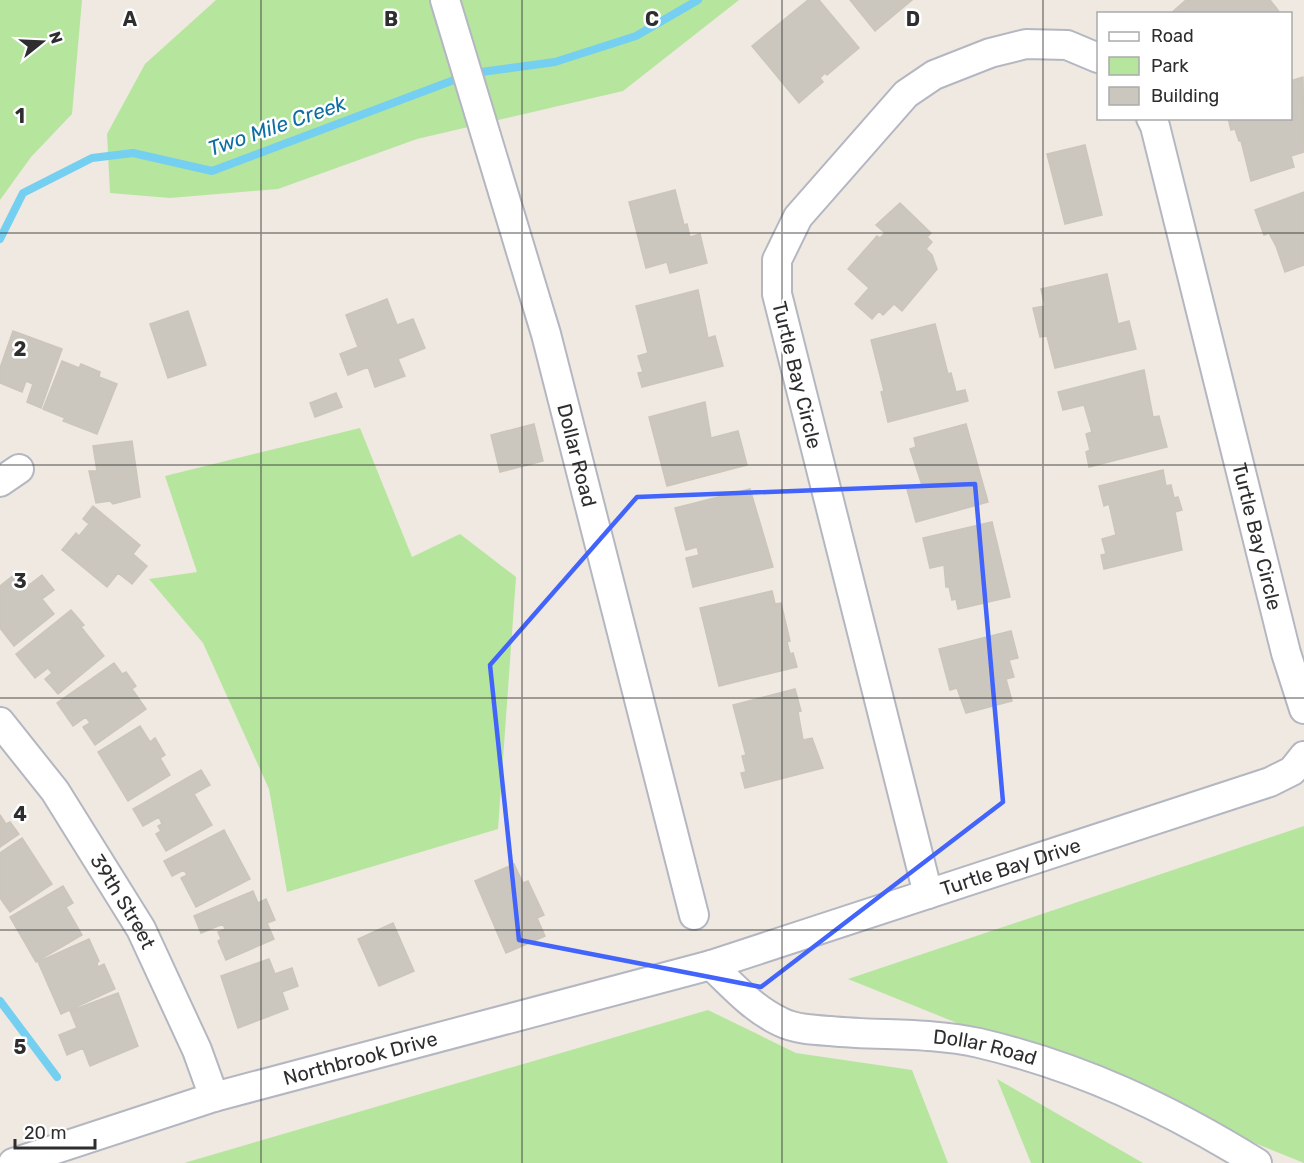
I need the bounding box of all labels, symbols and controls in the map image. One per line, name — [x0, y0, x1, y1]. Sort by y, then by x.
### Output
text: A — [123, 7, 138, 31]
text: B — [384, 7, 398, 31]
text: C — [645, 7, 659, 31]
text: D — [906, 7, 920, 31]
north arrow — [12, 12, 72, 72]
legend — [1097, 12, 1292, 120]
text: Road — [1151, 25, 1194, 47]
text: N — [45, 29, 67, 46]
text: Park — [1151, 55, 1189, 77]
text: Building — [1151, 85, 1219, 107]
water label: Two Mile Creek — [204, 90, 350, 161]
text: 1 — [15, 104, 25, 128]
street label: Turtle Bay Circle — [767, 299, 827, 451]
text: 2 — [14, 337, 27, 361]
street label: Dollar Road — [552, 401, 602, 509]
street label: Turtle Bay Circle — [1227, 461, 1287, 613]
text: 3 — [13, 569, 27, 593]
text: 4 — [13, 802, 27, 826]
street label: Turtle Bay Drive — [937, 833, 1084, 901]
street label: 39th Street — [85, 850, 161, 953]
street label: Dollar Road — [932, 1024, 1040, 1070]
street label: Northbrook Drive — [281, 1026, 440, 1090]
text: 5 — [14, 1035, 27, 1059]
scale bar — [15, 1112, 94, 1150]
text: 20 m — [24, 1122, 66, 1144]

